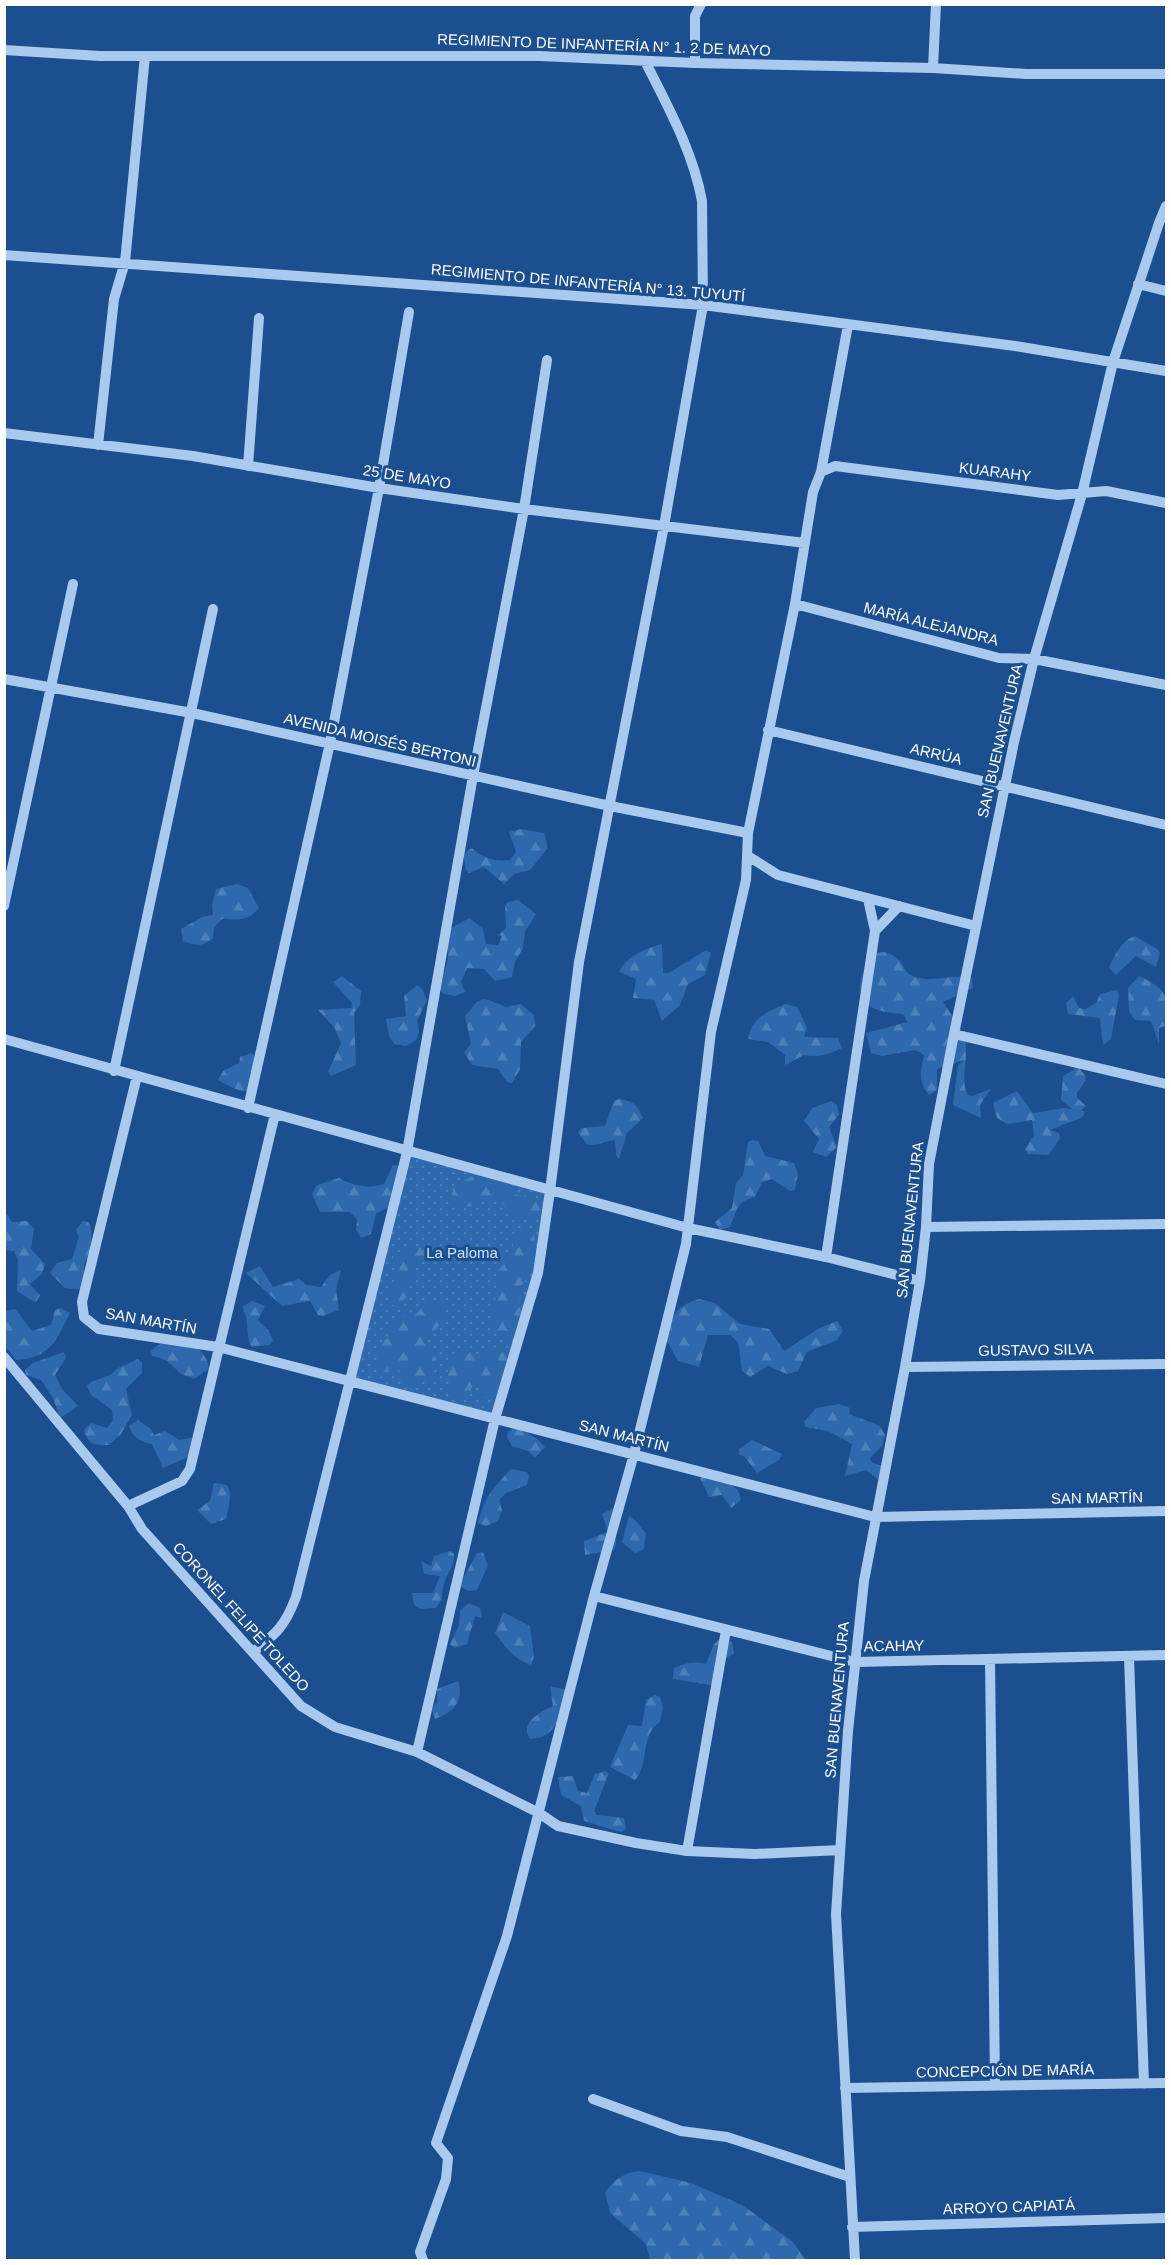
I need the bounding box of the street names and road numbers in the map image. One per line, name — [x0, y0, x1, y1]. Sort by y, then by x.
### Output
street label: REGIMIENTO DE INFANTERÍA N° 1. 2 DE MAYO — [437, 30, 771, 59]
street label: REGIMIENTO DE INFANTERÍA N° 13. TUYUTÍ — [430, 260, 747, 305]
street label: KUARAHY — [958, 459, 1032, 484]
street label: 25 DE MAYO — [362, 461, 452, 492]
street label: MARÍA ALEJANDRA — [862, 599, 1000, 649]
street label: SAN BUENAVENTURA — [974, 662, 1025, 819]
street label: AVENIDA MOISÉS BERTONI — [282, 709, 478, 770]
street label: ARRÚA — [909, 739, 964, 768]
street label: SAN BUENAVENTURA — [893, 1141, 926, 1299]
street label: SAN MARTÍN — [104, 1304, 198, 1337]
street label: GUSTAVO SILVA — [978, 1340, 1094, 1359]
street label: SAN MARTÍN — [577, 1416, 671, 1455]
street label: SAN MARTÍN — [1051, 1488, 1143, 1507]
street label: CORONEL FELIPE TOLEDO — [170, 1539, 313, 1695]
street label: SAN BUENAVENTURA — [821, 1621, 852, 1779]
street label: ACAHAY — [864, 1636, 924, 1655]
street label: CONCEPCIÓN DE MARÍA — [916, 2060, 1094, 2081]
street label: ARROYO CAPIATÁ — [943, 2196, 1075, 2217]

